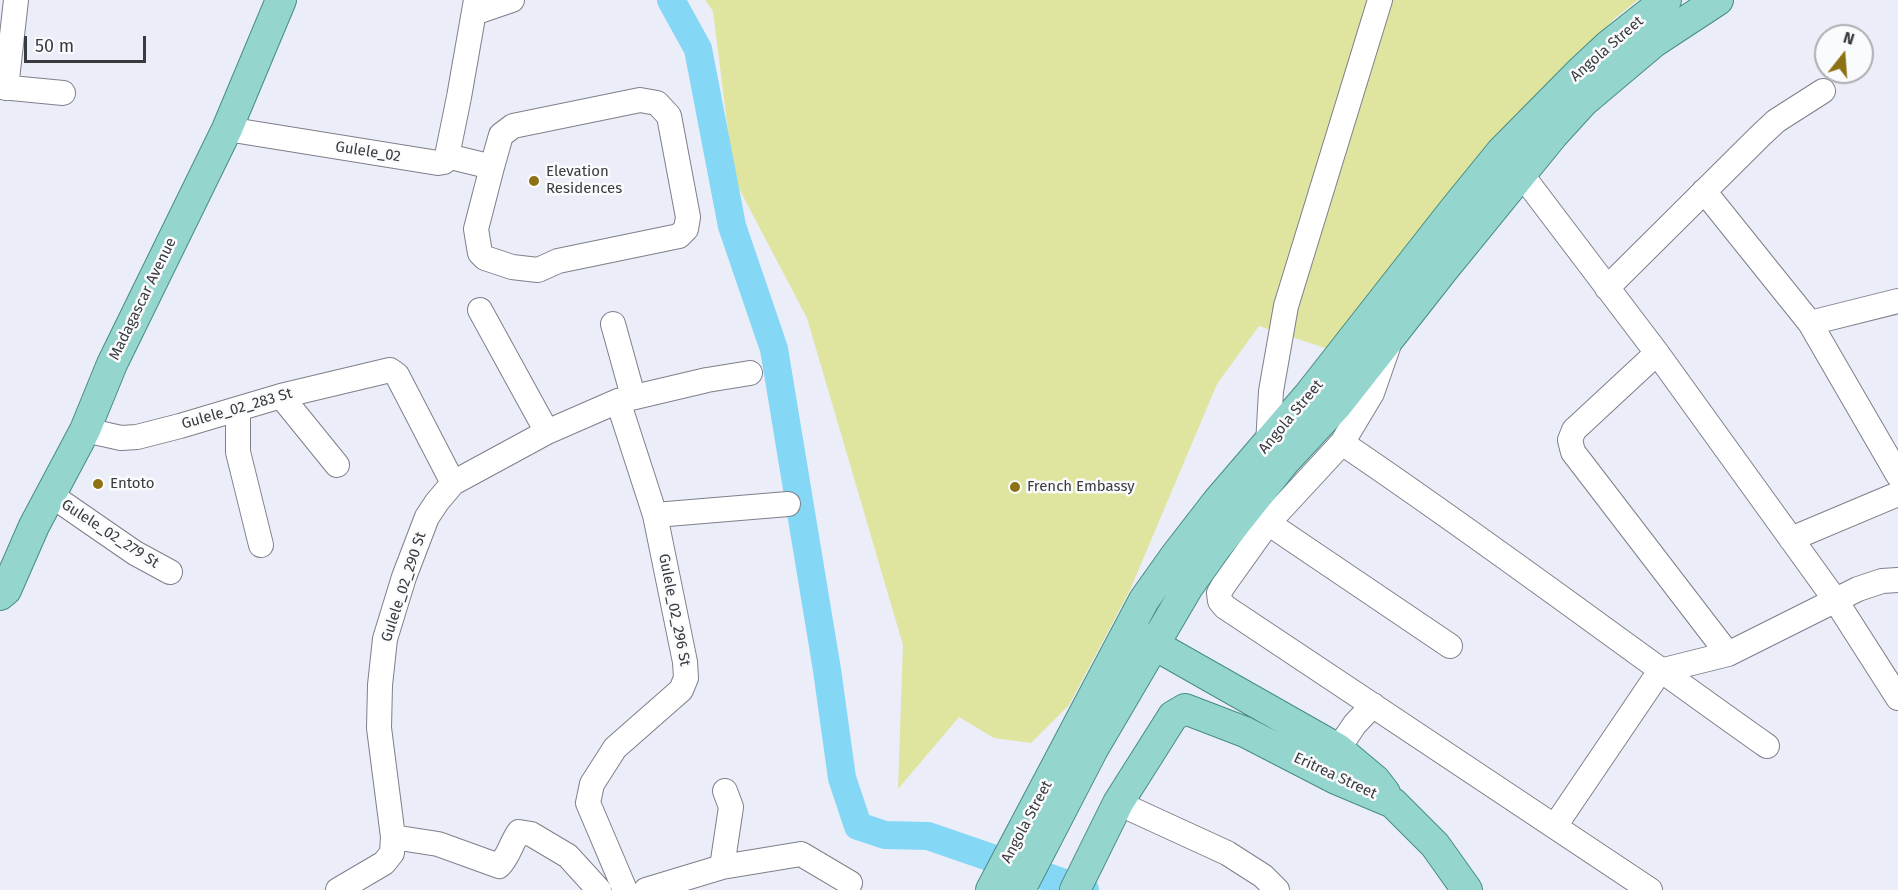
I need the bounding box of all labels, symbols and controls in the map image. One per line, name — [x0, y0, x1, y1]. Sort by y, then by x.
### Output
street label: Angola Street — [1567, 12, 1647, 86]
scale bar — [27, 24, 148, 62]
north arrow — [1814, 24, 1874, 84]
text: N — [1841, 28, 1857, 49]
text: 50 m — [35, 35, 74, 57]
street label: Gulele_02 — [334, 138, 402, 166]
place label: Elevation Residences — [546, 163, 622, 198]
marker: Elevation Residences — [527, 174, 541, 188]
street label: Madagascar Avenue — [106, 235, 180, 363]
street label: Angola Street — [1255, 376, 1327, 458]
street label: Gulele_02_283 St — [180, 385, 294, 433]
place label: Entoto — [110, 475, 155, 493]
marker: Entoto — [91, 477, 105, 491]
place label: French Embassy — [1027, 478, 1135, 496]
marker: French Embassy — [1008, 480, 1022, 494]
street label: Gulele_02_279 St — [58, 496, 162, 572]
street label: Gulele_02_290 St — [378, 530, 430, 644]
street label: Gulele_02_296 St — [654, 552, 694, 668]
street label: Eritrea Street — [1291, 749, 1379, 803]
street label: Angola Street — [998, 778, 1056, 866]

